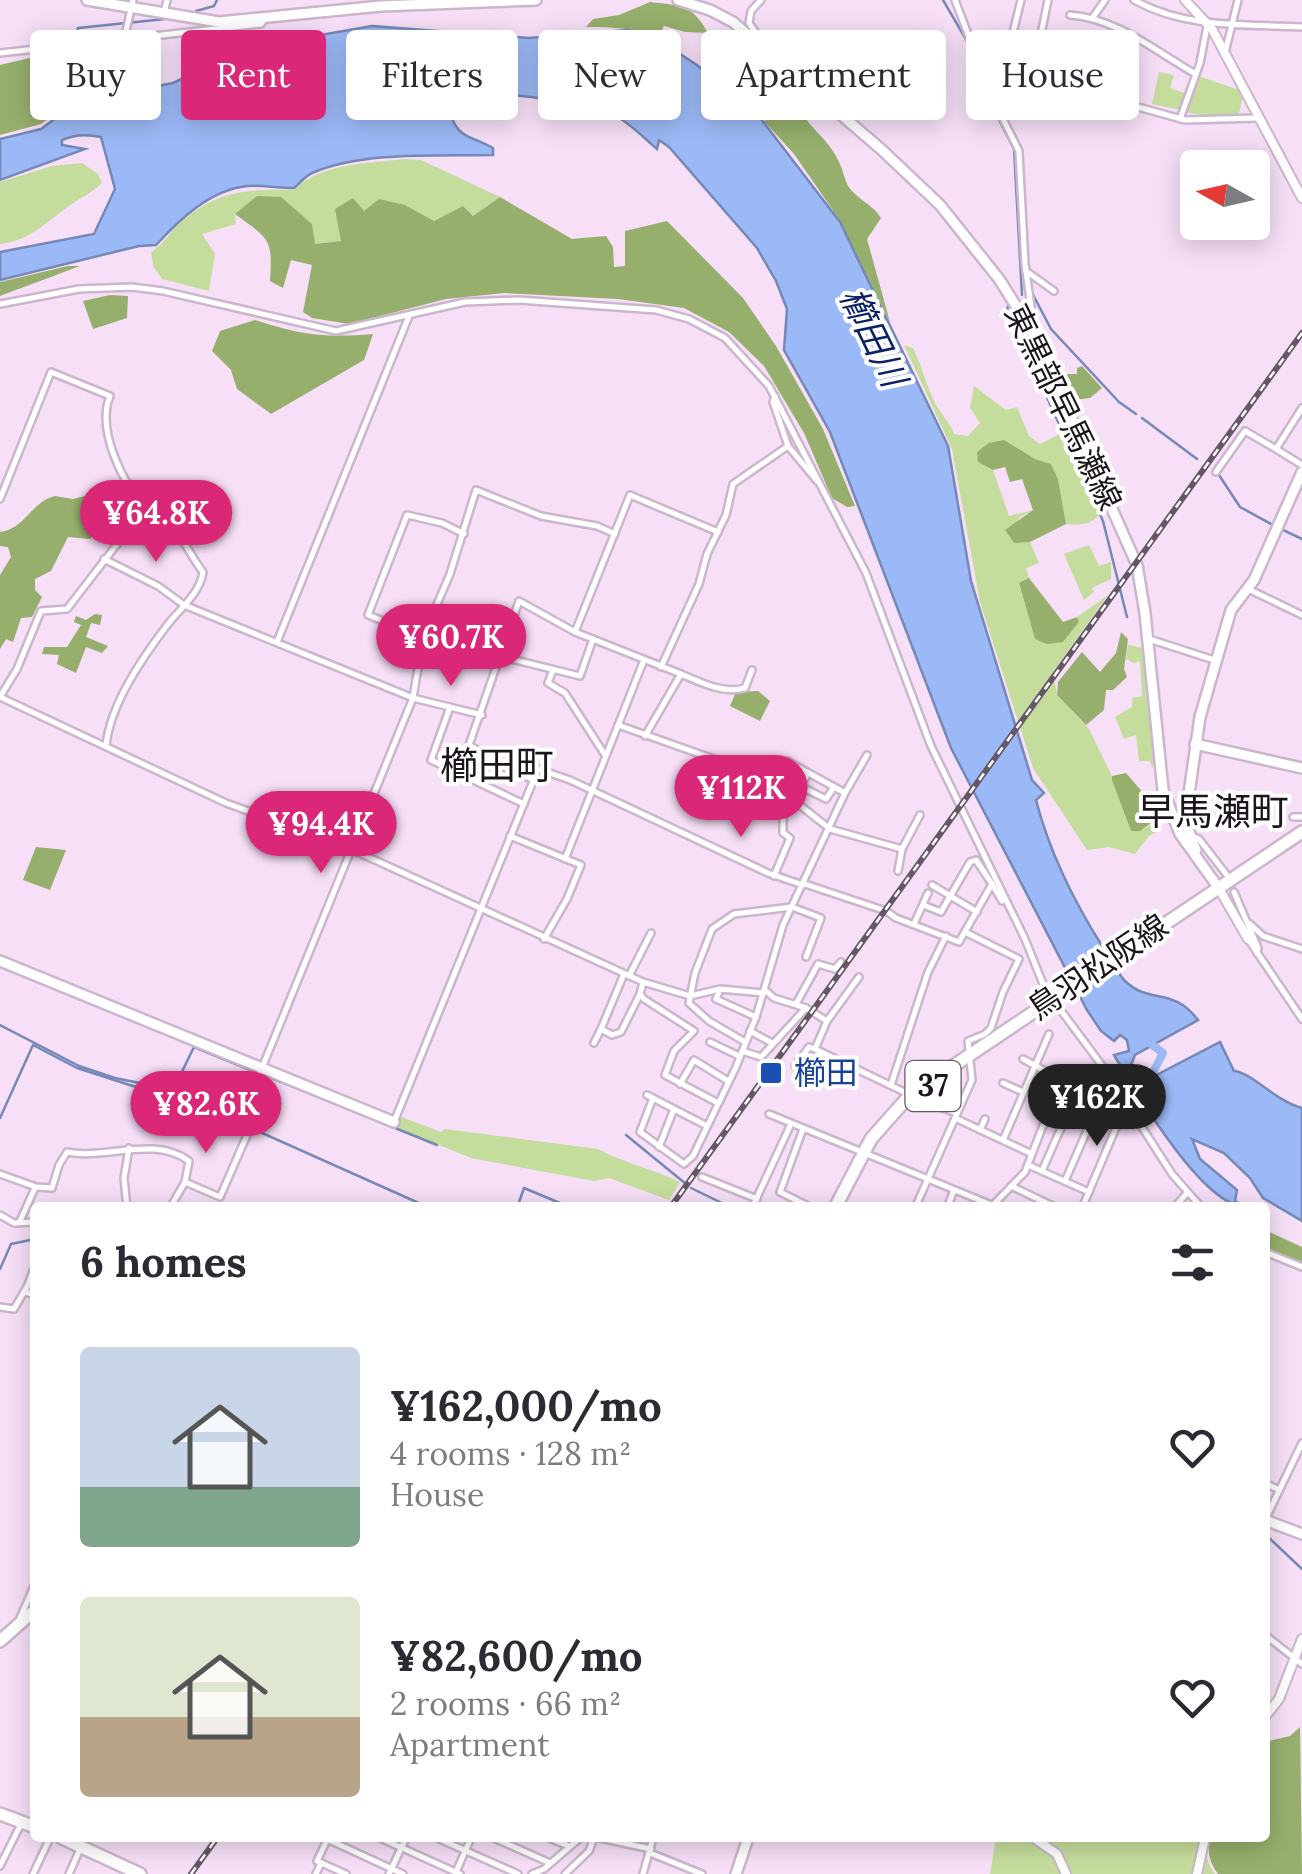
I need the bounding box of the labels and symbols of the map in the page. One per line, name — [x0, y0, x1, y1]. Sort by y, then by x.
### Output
north arrow — [1180, 150, 1270, 240]
water label: 櫛田川 — [830, 280, 918, 397]
street label: 東黒部早馬瀬線 — [996, 297, 1131, 516]
pin: ¥64.8K — [75, 480, 237, 565]
pin: ¥60.7K — [370, 604, 532, 689]
district label: 櫛田町 — [440, 741, 554, 789]
pin: ¥112K — [671, 755, 811, 840]
district label: 早馬瀬町 — [1137, 787, 1289, 835]
pin: ¥94.4K — [240, 791, 402, 876]
street label: 鳥羽松阪線 — [1020, 905, 1176, 1028]
place label: 櫛田 — [794, 1052, 858, 1093]
marker: 櫛田 — [758, 1060, 784, 1086]
road number: 37 — [906, 1061, 960, 1111]
pin: ¥162K — [1027, 1064, 1167, 1149]
pin: ¥82.6K — [125, 1071, 287, 1156]

